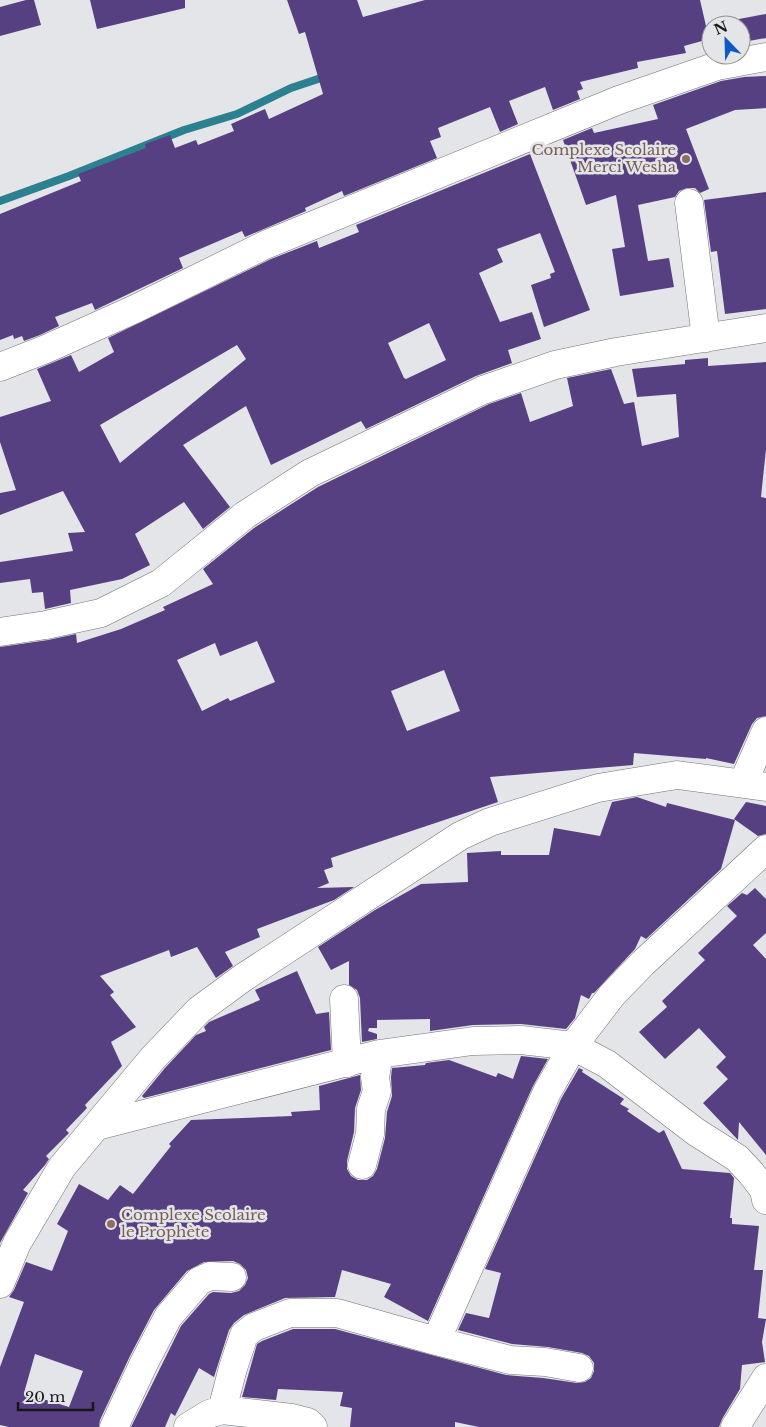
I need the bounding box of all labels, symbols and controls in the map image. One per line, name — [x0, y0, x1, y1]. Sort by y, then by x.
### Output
north arrow — [701, 15, 751, 65]
text: N — [711, 17, 730, 39]
place label: Complexe Scolaire Merci Wesha — [531, 140, 677, 176]
marker: Complexe Scolaire Merci Wesha — [680, 153, 692, 165]
place label: Complexe Scolaire le Prophète — [121, 1205, 266, 1241]
marker: Complexe Scolaire le Prophète — [105, 1218, 117, 1230]
scale bar — [18, 1380, 92, 1412]
text: 20 m — [25, 1387, 65, 1406]

